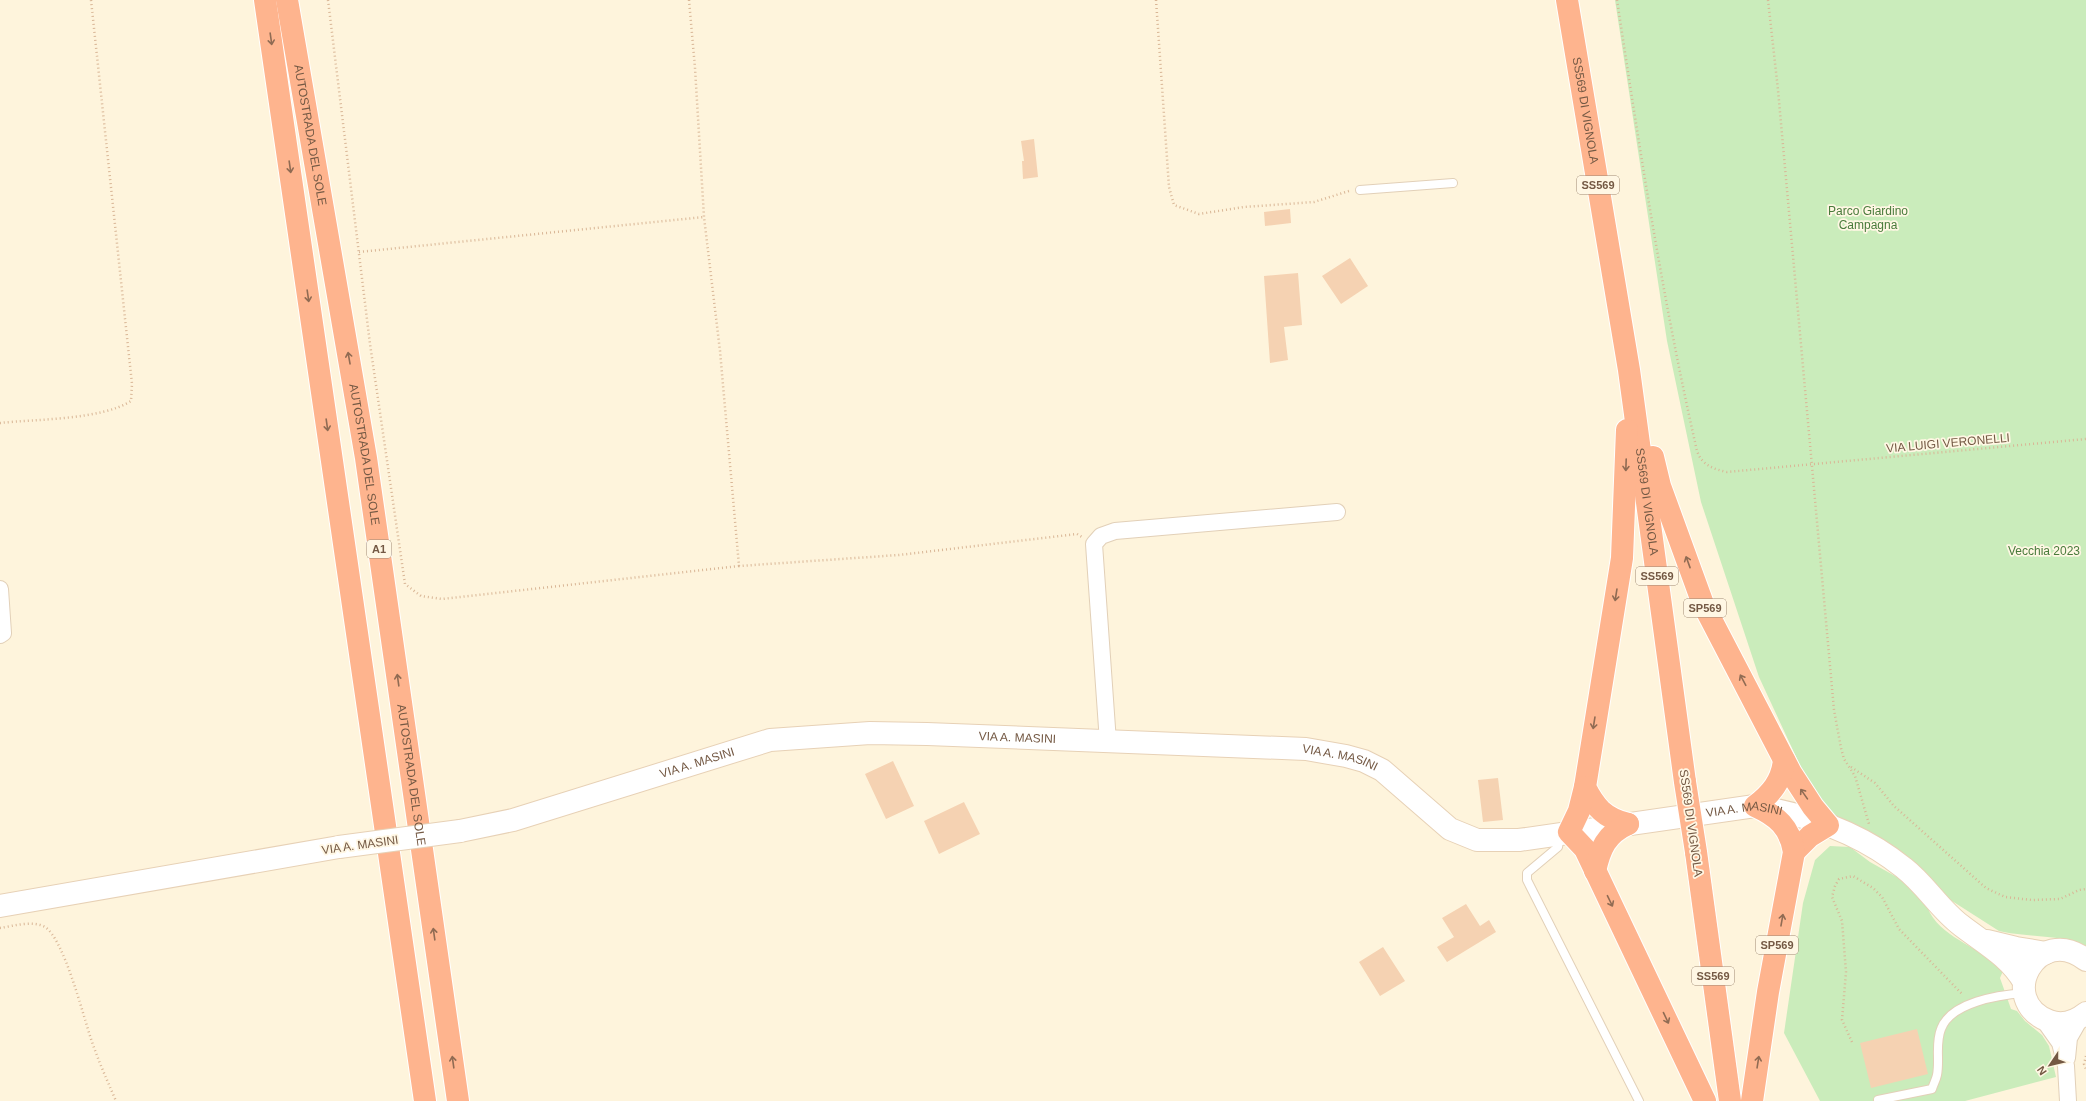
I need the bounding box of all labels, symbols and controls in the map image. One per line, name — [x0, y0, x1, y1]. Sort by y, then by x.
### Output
one-way arrow — [267, 32, 275, 45]
street label: SS569 DI VIGNOLA — [1570, 56, 1601, 165]
street label: AUTOSTRADA DEL SOLE — [291, 63, 329, 207]
one-way arrow — [286, 160, 294, 173]
road number: SS569 — [1577, 176, 1619, 194]
park label: Parco Giardino Campagna — [1828, 204, 1908, 232]
one-way arrow — [304, 289, 312, 302]
one-way arrow — [345, 352, 353, 365]
street label: AUTOSTRADA DEL SOLE — [346, 383, 383, 526]
one-way arrow — [323, 418, 331, 431]
street label: VIA LUIGI VERONELLI — [1886, 431, 2010, 455]
street label: SS569 DI VIGNOLA — [1633, 447, 1661, 556]
one-way arrow — [1622, 458, 1629, 471]
road number: A1 — [367, 540, 391, 558]
park label: Vecchia 2023 — [2008, 544, 2080, 558]
one-way arrow — [1684, 556, 1691, 569]
road number: SS569 — [1636, 567, 1678, 585]
one-way arrow — [1612, 588, 1620, 601]
road number: SP569 — [1684, 599, 1726, 617]
one-way arrow — [394, 674, 402, 687]
one-way arrow — [1739, 674, 1747, 686]
street label: AUTOSTRADA DEL SOLE — [394, 703, 428, 847]
one-way arrow — [1590, 716, 1598, 729]
street label: VIA A. MASINI — [978, 729, 1056, 746]
street label: VIA A. MASINI — [1301, 741, 1380, 774]
street label: VIA A. MASINI — [658, 744, 736, 781]
street label: SS569 DI VIGNOLA — [1677, 769, 1705, 877]
one-way arrow — [1800, 789, 1808, 800]
street label: VIA A. MASINI — [1705, 799, 1784, 820]
street label: VIA A. MASINI — [321, 833, 399, 857]
one-way arrow — [1607, 895, 1614, 907]
one-way arrow — [1778, 914, 1786, 927]
one-way arrow — [430, 928, 438, 941]
road number: SP569 — [1756, 936, 1798, 954]
road number: SS569 — [1692, 967, 1734, 985]
one-way arrow — [1663, 1012, 1670, 1024]
north arrow — [2030, 1045, 2070, 1085]
one-way arrow — [449, 1056, 457, 1069]
one-way arrow — [1754, 1056, 1762, 1069]
text: N — [2035, 1064, 2049, 1077]

